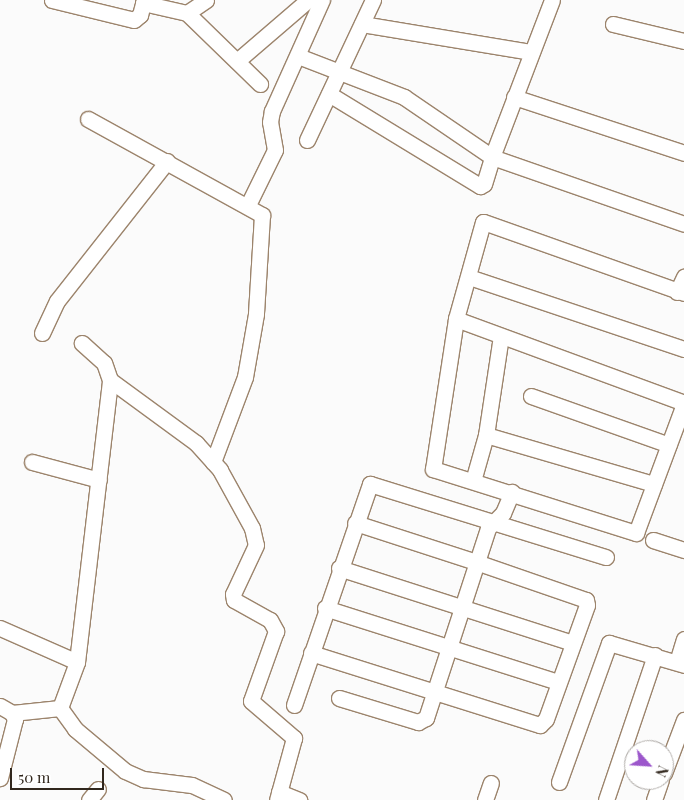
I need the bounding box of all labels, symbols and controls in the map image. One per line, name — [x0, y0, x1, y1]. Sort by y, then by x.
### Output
north arrow — [624, 740, 674, 790]
scale bar — [12, 758, 106, 790]
text: N — [651, 763, 673, 780]
text: 50 m — [18, 767, 50, 787]

